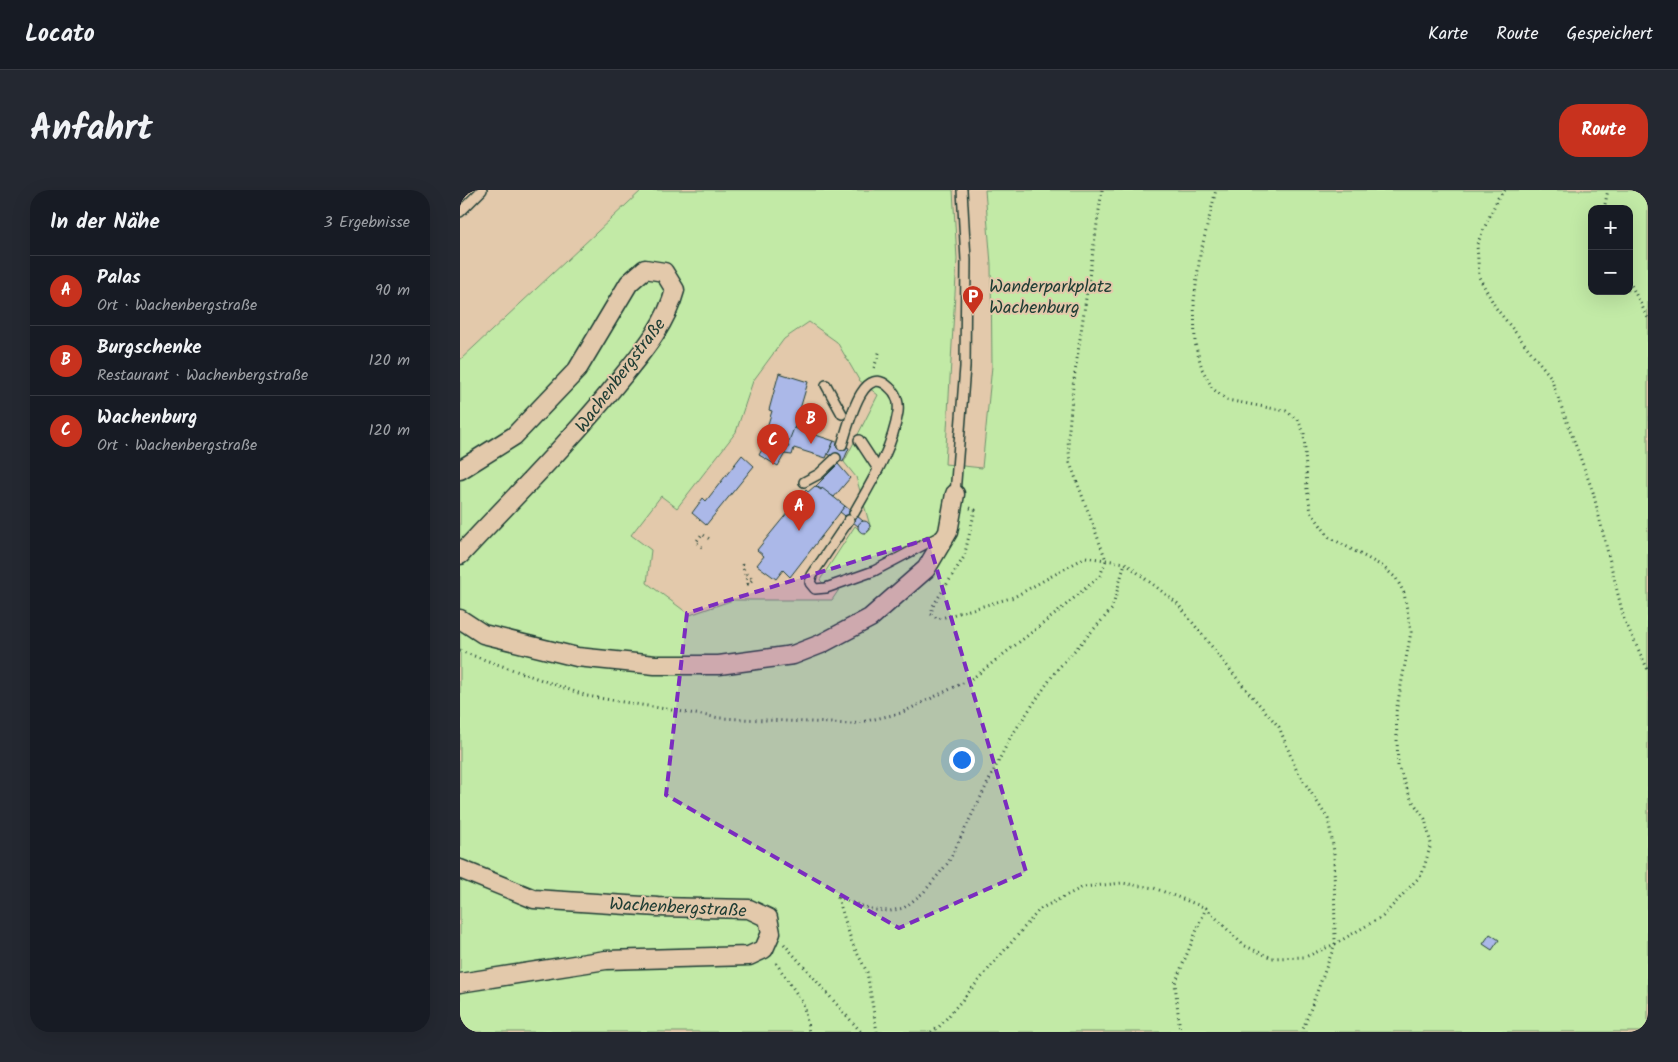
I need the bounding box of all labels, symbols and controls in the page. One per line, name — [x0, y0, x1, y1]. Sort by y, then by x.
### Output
text: Locato — [25, 15, 95, 54]
text: Karte — [1428, 20, 1468, 49]
text: Route — [1496, 20, 1539, 49]
text: Gespeichert — [1567, 20, 1653, 49]
text: Anfahrt — [30, 102, 153, 158]
button: Route — [1559, 104, 1648, 157]
map controls — [1588, 205, 1633, 295]
button: + — [1588, 205, 1633, 250]
text: In der Nähe — [50, 206, 160, 239]
text: 3 Ergebnisse — [323, 210, 410, 235]
button: − — [1588, 250, 1633, 295]
text: Palas — [97, 263, 141, 293]
place label: Wanderparkplatz Wachenburg — [989, 273, 1112, 323]
text: A — [61, 278, 71, 303]
text: 90 m — [375, 278, 410, 303]
parking icon: Wanderparkplatz Wachenburg — [961, 284, 985, 315]
text: Ort · Wachenbergstraße — [97, 293, 257, 318]
street label: Wachenbergstraße — [568, 312, 674, 440]
text: Burgschenke — [97, 333, 201, 363]
text: B — [61, 348, 71, 373]
text: 120 m — [369, 348, 410, 373]
text: Restaurant · Wachenbergstraße — [97, 363, 308, 388]
text: Wachenburg — [97, 403, 197, 433]
pin: B — [795, 403, 827, 444]
text: C — [61, 418, 71, 443]
text: 120 m — [369, 418, 410, 443]
pin: C — [757, 424, 789, 465]
text: Ort · Wachenbergstraße — [97, 433, 257, 458]
pin: A — [783, 490, 815, 531]
your location — [949, 747, 975, 773]
street label: Wachenbergstraße — [608, 890, 747, 927]

